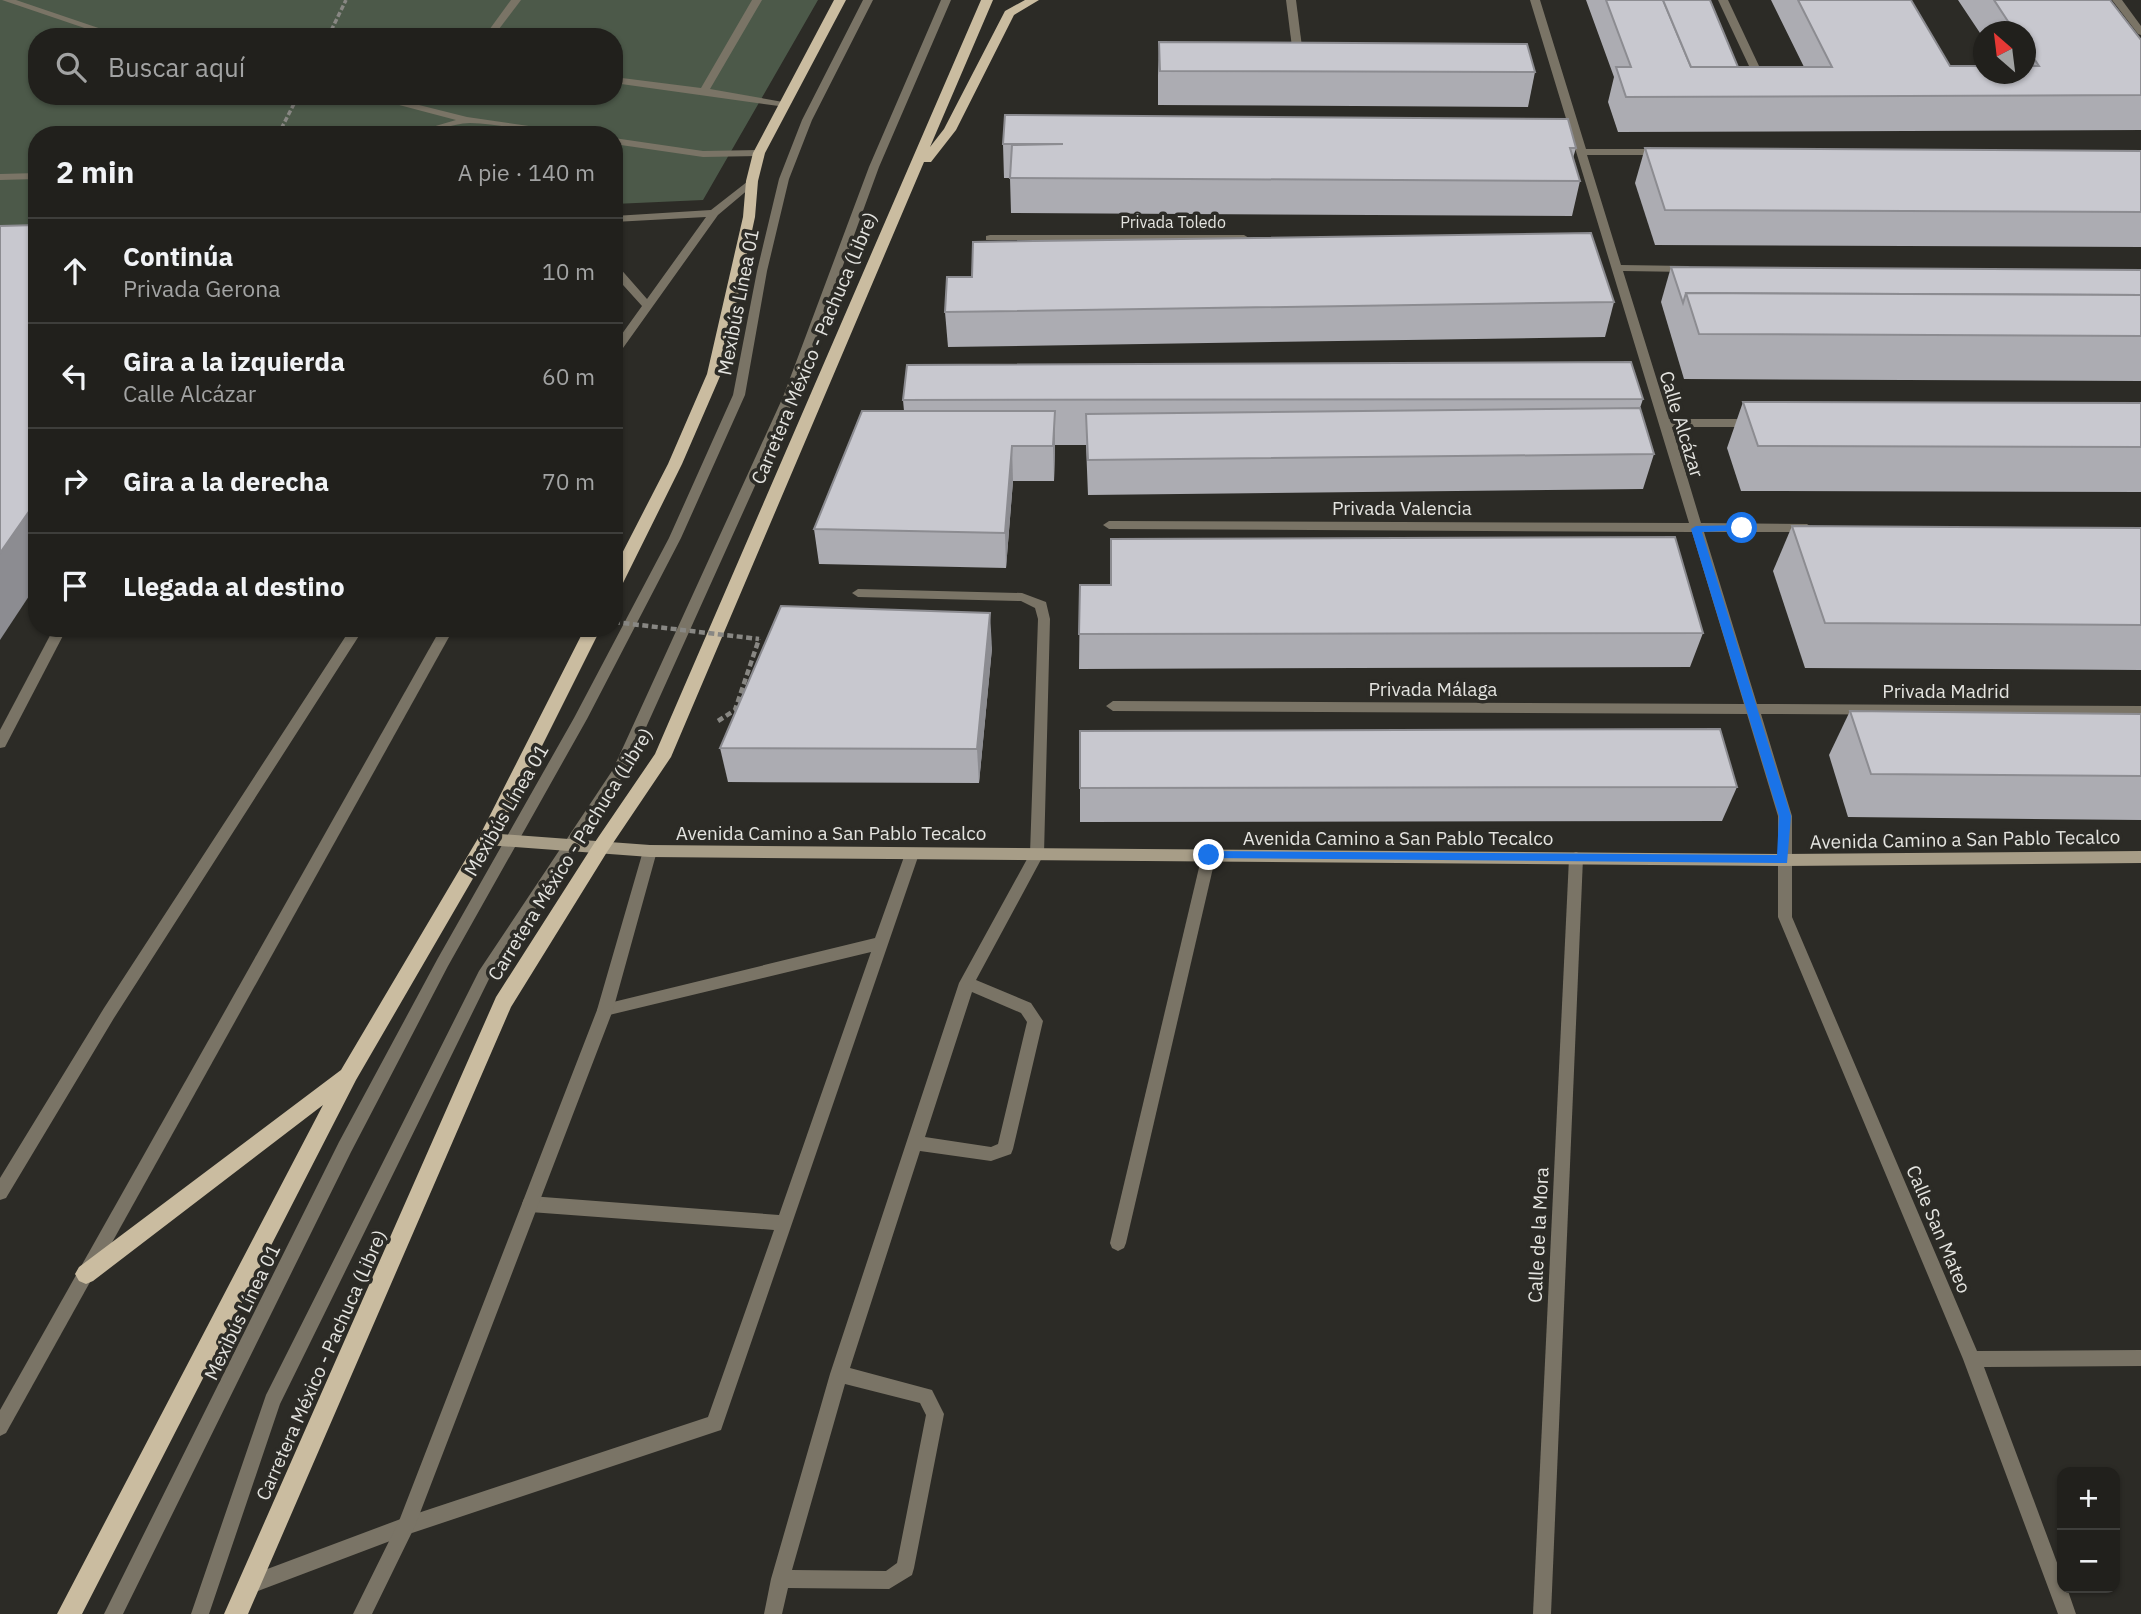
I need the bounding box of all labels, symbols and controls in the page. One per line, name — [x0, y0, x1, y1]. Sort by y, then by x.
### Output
north arrow — [1973, 21, 2036, 84]
search box — [28, 28, 623, 105]
icon: search — [52, 48, 90, 86]
text: Buscar aquí — [108, 50, 245, 84]
text: 2 min — [56, 152, 134, 191]
text: A pie · 140 m — [458, 157, 595, 187]
street label: Carretera México - Pachuca (Libre) — [746, 208, 882, 488]
street label: Privada Toledo — [1120, 212, 1226, 232]
street label: Mexibús Línea 01 — [712, 227, 764, 377]
text: Continúa — [123, 239, 233, 273]
icon: ahead — [56, 252, 94, 290]
text: 10 m — [542, 256, 595, 286]
text: Privada Gerona — [123, 273, 281, 303]
text: Gira a la izquierda — [123, 344, 345, 378]
icon: left — [56, 357, 94, 395]
text: 60 m — [542, 361, 595, 391]
street label: Calle Alcázar — [1654, 368, 1710, 480]
text: Calle Alcázar — [123, 378, 256, 408]
icon: right — [56, 462, 94, 500]
text: Gira a la derecha — [123, 464, 329, 498]
text: 70 m — [542, 466, 595, 496]
street label: Privada Valencia — [1332, 496, 1472, 520]
route start — [1726, 512, 1757, 543]
icon: arrive — [56, 567, 94, 605]
text: Llegada al destino — [123, 569, 345, 603]
street label: Privada Málaga — [1368, 677, 1498, 701]
street label: Privada Madrid — [1882, 679, 2010, 703]
street label: Carretera México - Pachuca (Libre) — [482, 723, 658, 985]
street label: Mexibús Línea 01 — [458, 740, 554, 880]
street label: Avenida Camino a San Pablo Tecalco — [676, 821, 986, 845]
street label: Avenida Camino a San Pablo Tecalco — [1809, 824, 2121, 854]
street label: Avenida Camino a San Pablo Tecalco — [1243, 826, 1553, 850]
route end — [1193, 839, 1224, 870]
street label: Calle San Mateo — [1901, 1161, 1977, 1297]
street label: Calle de la Mora — [1522, 1166, 1554, 1304]
street label: Carretera México - Pachuca (Libre) — [250, 1226, 392, 1504]
street label: Mexibús Línea 01 — [199, 1240, 285, 1384]
map controls — [2057, 1467, 2120, 1593]
button: + — [2057, 1467, 2120, 1530]
button: − — [2057, 1530, 2120, 1593]

